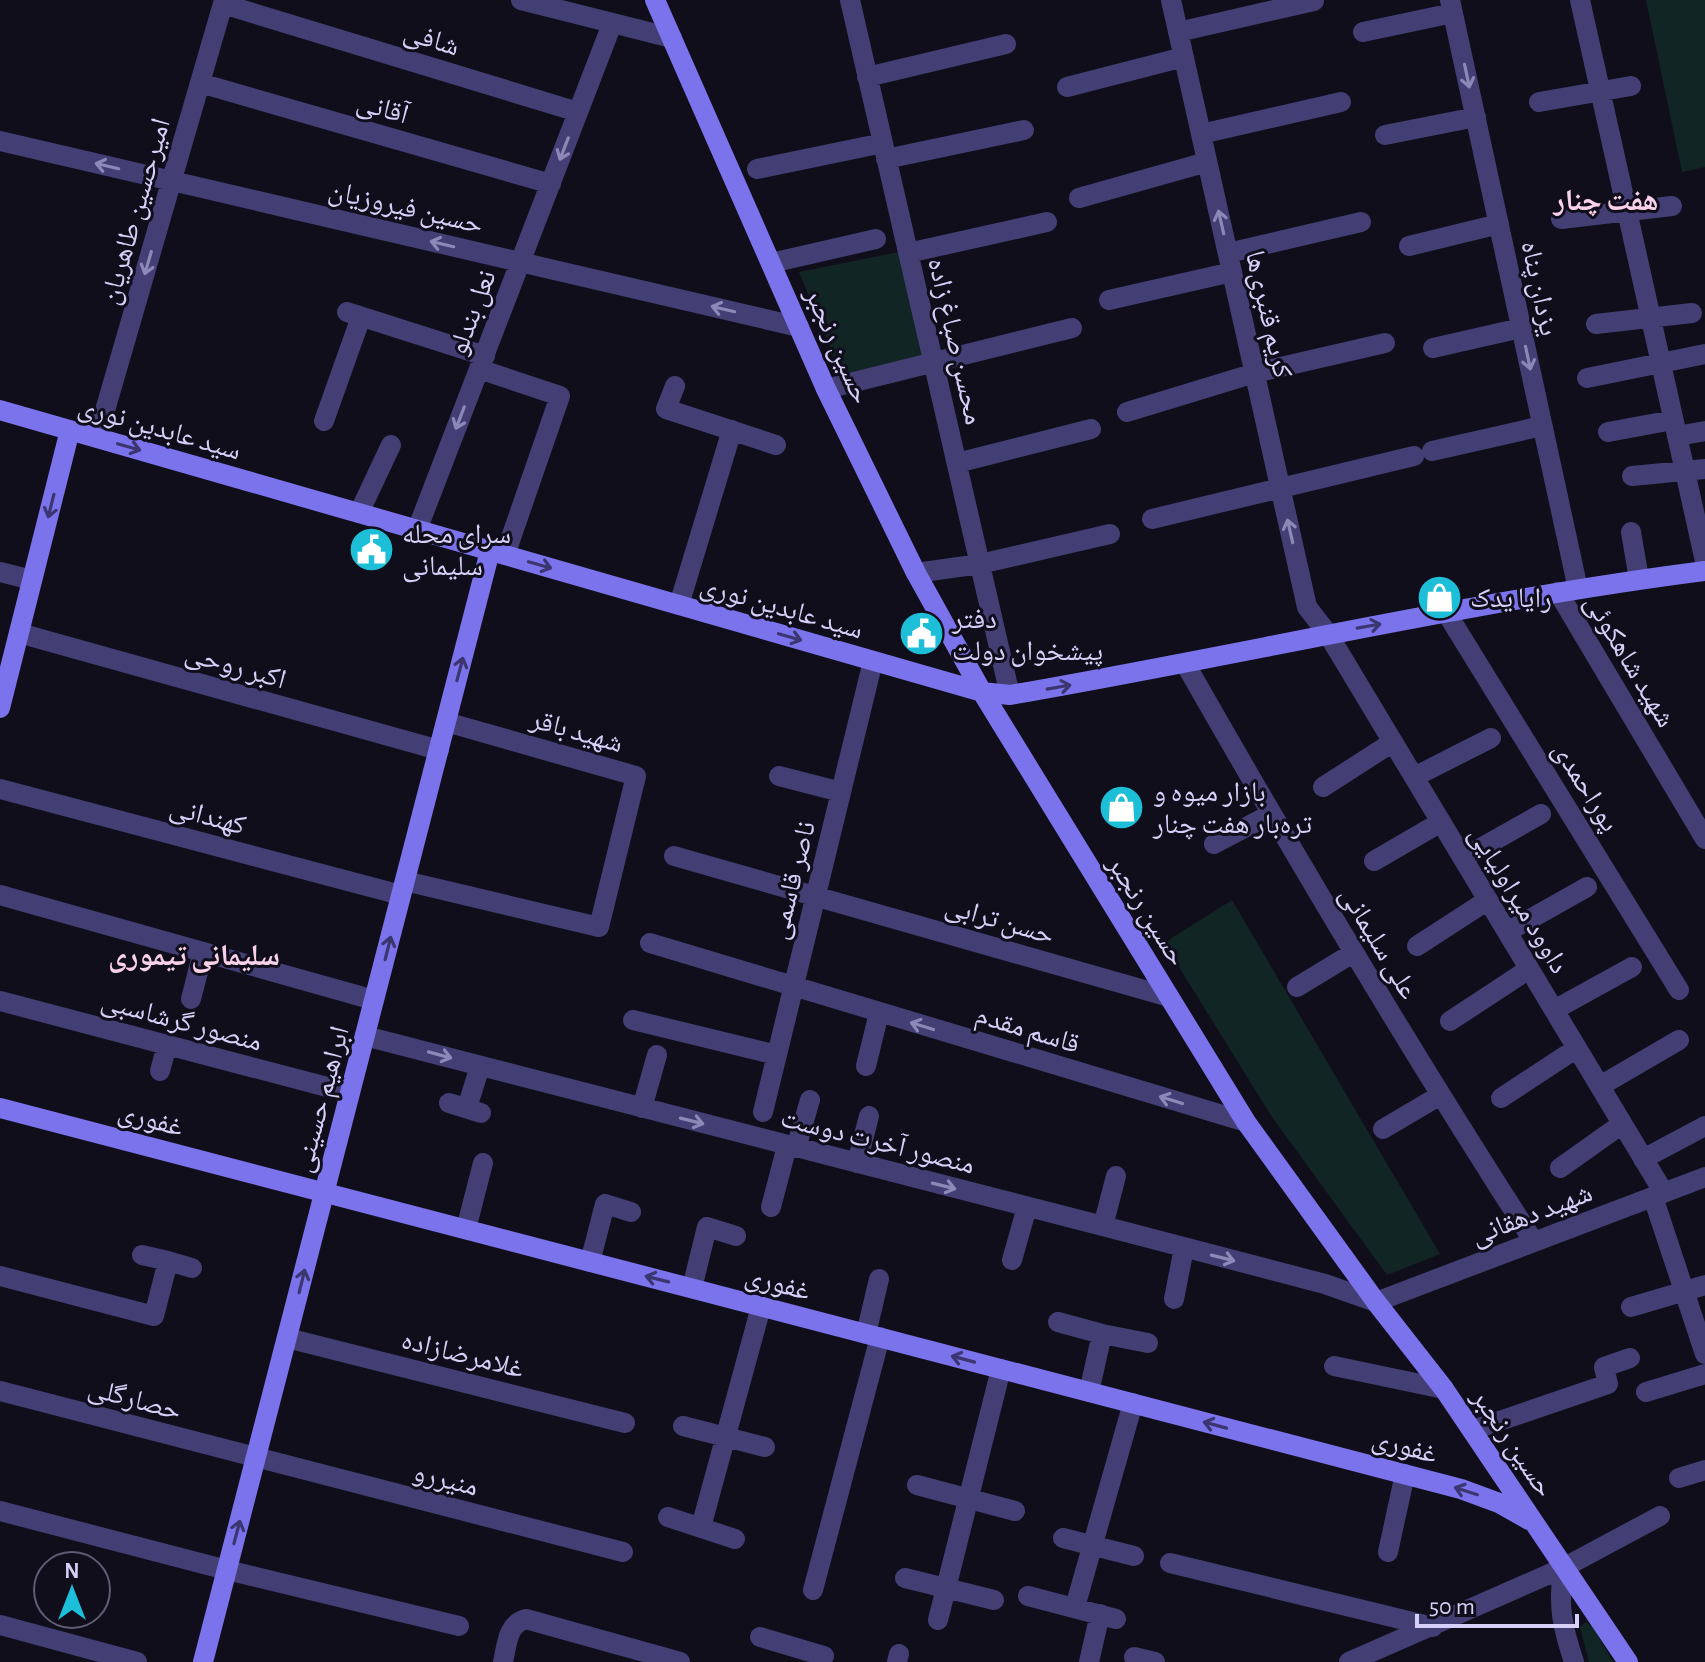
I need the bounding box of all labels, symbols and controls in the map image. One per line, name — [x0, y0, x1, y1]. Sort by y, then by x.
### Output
street label: شافی — [400, 18, 463, 63]
one-way arrow — [1460, 63, 1475, 89]
street label: آقانی — [353, 87, 413, 132]
street label: امیرحسین طاهریان — [96, 115, 178, 308]
one-way arrow — [556, 136, 570, 161]
one-way arrow — [95, 158, 121, 173]
street label: حسین فیروزیان — [325, 177, 485, 241]
district label: هفت چنار — [1551, 186, 1659, 217]
one-way arrow — [1213, 210, 1228, 236]
one-way arrow — [430, 236, 456, 251]
street label: یزدان پناه — [1514, 238, 1563, 339]
street label: کریم قنبری‌ها — [1237, 248, 1296, 382]
one-way arrow — [140, 250, 155, 276]
street label: محسن صباغ زاده — [920, 255, 988, 428]
street label: نعل بندلو — [444, 266, 504, 360]
street label: حسین رنجبر — [797, 283, 875, 409]
one-way arrow — [711, 301, 736, 316]
one-way arrow — [1521, 344, 1536, 370]
street label: سید عابدین نوری — [74, 392, 244, 467]
one-way arrow — [452, 405, 466, 430]
one-way arrow — [115, 440, 141, 455]
one-way arrow — [43, 493, 58, 518]
one-way arrow — [1282, 518, 1297, 544]
place label: سرای محله سلیمانی — [402, 521, 511, 583]
public building icon: سرای محله سلیمانی — [347, 525, 395, 573]
one-way arrow — [527, 558, 553, 573]
street label: سید عابدین نوری — [696, 571, 866, 646]
shop icon: رایا یدک — [1415, 573, 1463, 621]
place label: رایا یدک — [1470, 585, 1552, 613]
street label: شهید شاهکوئی — [1577, 590, 1680, 733]
place label: دفتر پیشخوان دولت — [951, 606, 1103, 667]
public building icon: دفتر پیشخوان دولت — [897, 610, 945, 658]
one-way arrow — [1355, 618, 1381, 633]
one-way arrow — [777, 630, 803, 645]
street label: اکبر روحی — [181, 639, 289, 697]
one-way arrow — [453, 656, 468, 682]
one-way arrow — [1045, 679, 1071, 694]
street label: شهید باقر — [526, 705, 626, 759]
street label: پوراحمدی — [1546, 737, 1624, 838]
place label: بازار میوه و تره‌بار هفت چنار — [1152, 779, 1312, 840]
shop icon: بازار میوه و تره‌بار هفت چنار — [1098, 783, 1146, 831]
street label: کهندانی — [166, 793, 249, 842]
street label: ناصر قاسمی — [765, 818, 823, 943]
street label: داوود میراولیایی — [1462, 821, 1573, 980]
street label: حسین رنجبر — [1099, 850, 1191, 972]
street label: علی سلیمانی — [1332, 882, 1423, 1005]
street label: حسن ترابی — [941, 892, 1057, 952]
one-way arrow — [381, 935, 396, 961]
district label: سلیمانی تیموری — [108, 941, 280, 973]
street label: منصور گرشاسبی — [97, 987, 265, 1059]
street label: قاسم مقدم — [971, 1001, 1083, 1062]
one-way arrow — [910, 1018, 936, 1033]
street label: ابراهیم حسینی — [289, 1023, 358, 1176]
one-way arrow — [427, 1049, 453, 1064]
one-way arrow — [1159, 1092, 1185, 1107]
street label: غفوری — [115, 1098, 186, 1143]
street label: منصور آخرت دوست — [777, 1103, 978, 1180]
one-way arrow — [679, 1114, 704, 1129]
one-way arrow — [930, 1179, 956, 1194]
street label: شهید دهقانی — [1467, 1179, 1597, 1253]
one-way arrow — [1209, 1251, 1235, 1266]
street label: غفوری — [742, 1262, 813, 1307]
one-way arrow — [295, 1268, 310, 1294]
one-way arrow — [645, 1271, 671, 1286]
street label: غلامرضازاده — [399, 1326, 526, 1384]
one-way arrow — [951, 1351, 977, 1366]
street label: حصارگلی — [84, 1374, 184, 1428]
street label: حسین رنجبر — [1464, 1383, 1559, 1504]
one-way arrow — [1202, 1416, 1228, 1431]
street label: غفوری — [1369, 1425, 1440, 1470]
street label: منیررو — [410, 1458, 481, 1502]
one-way arrow — [1454, 1483, 1479, 1497]
one-way arrow — [230, 1520, 245, 1546]
north arrow — [32, 1550, 112, 1630]
text: N — [64, 1560, 80, 1582]
scale bar — [1417, 1578, 1577, 1628]
text: 50 m — [1429, 1595, 1475, 1619]

